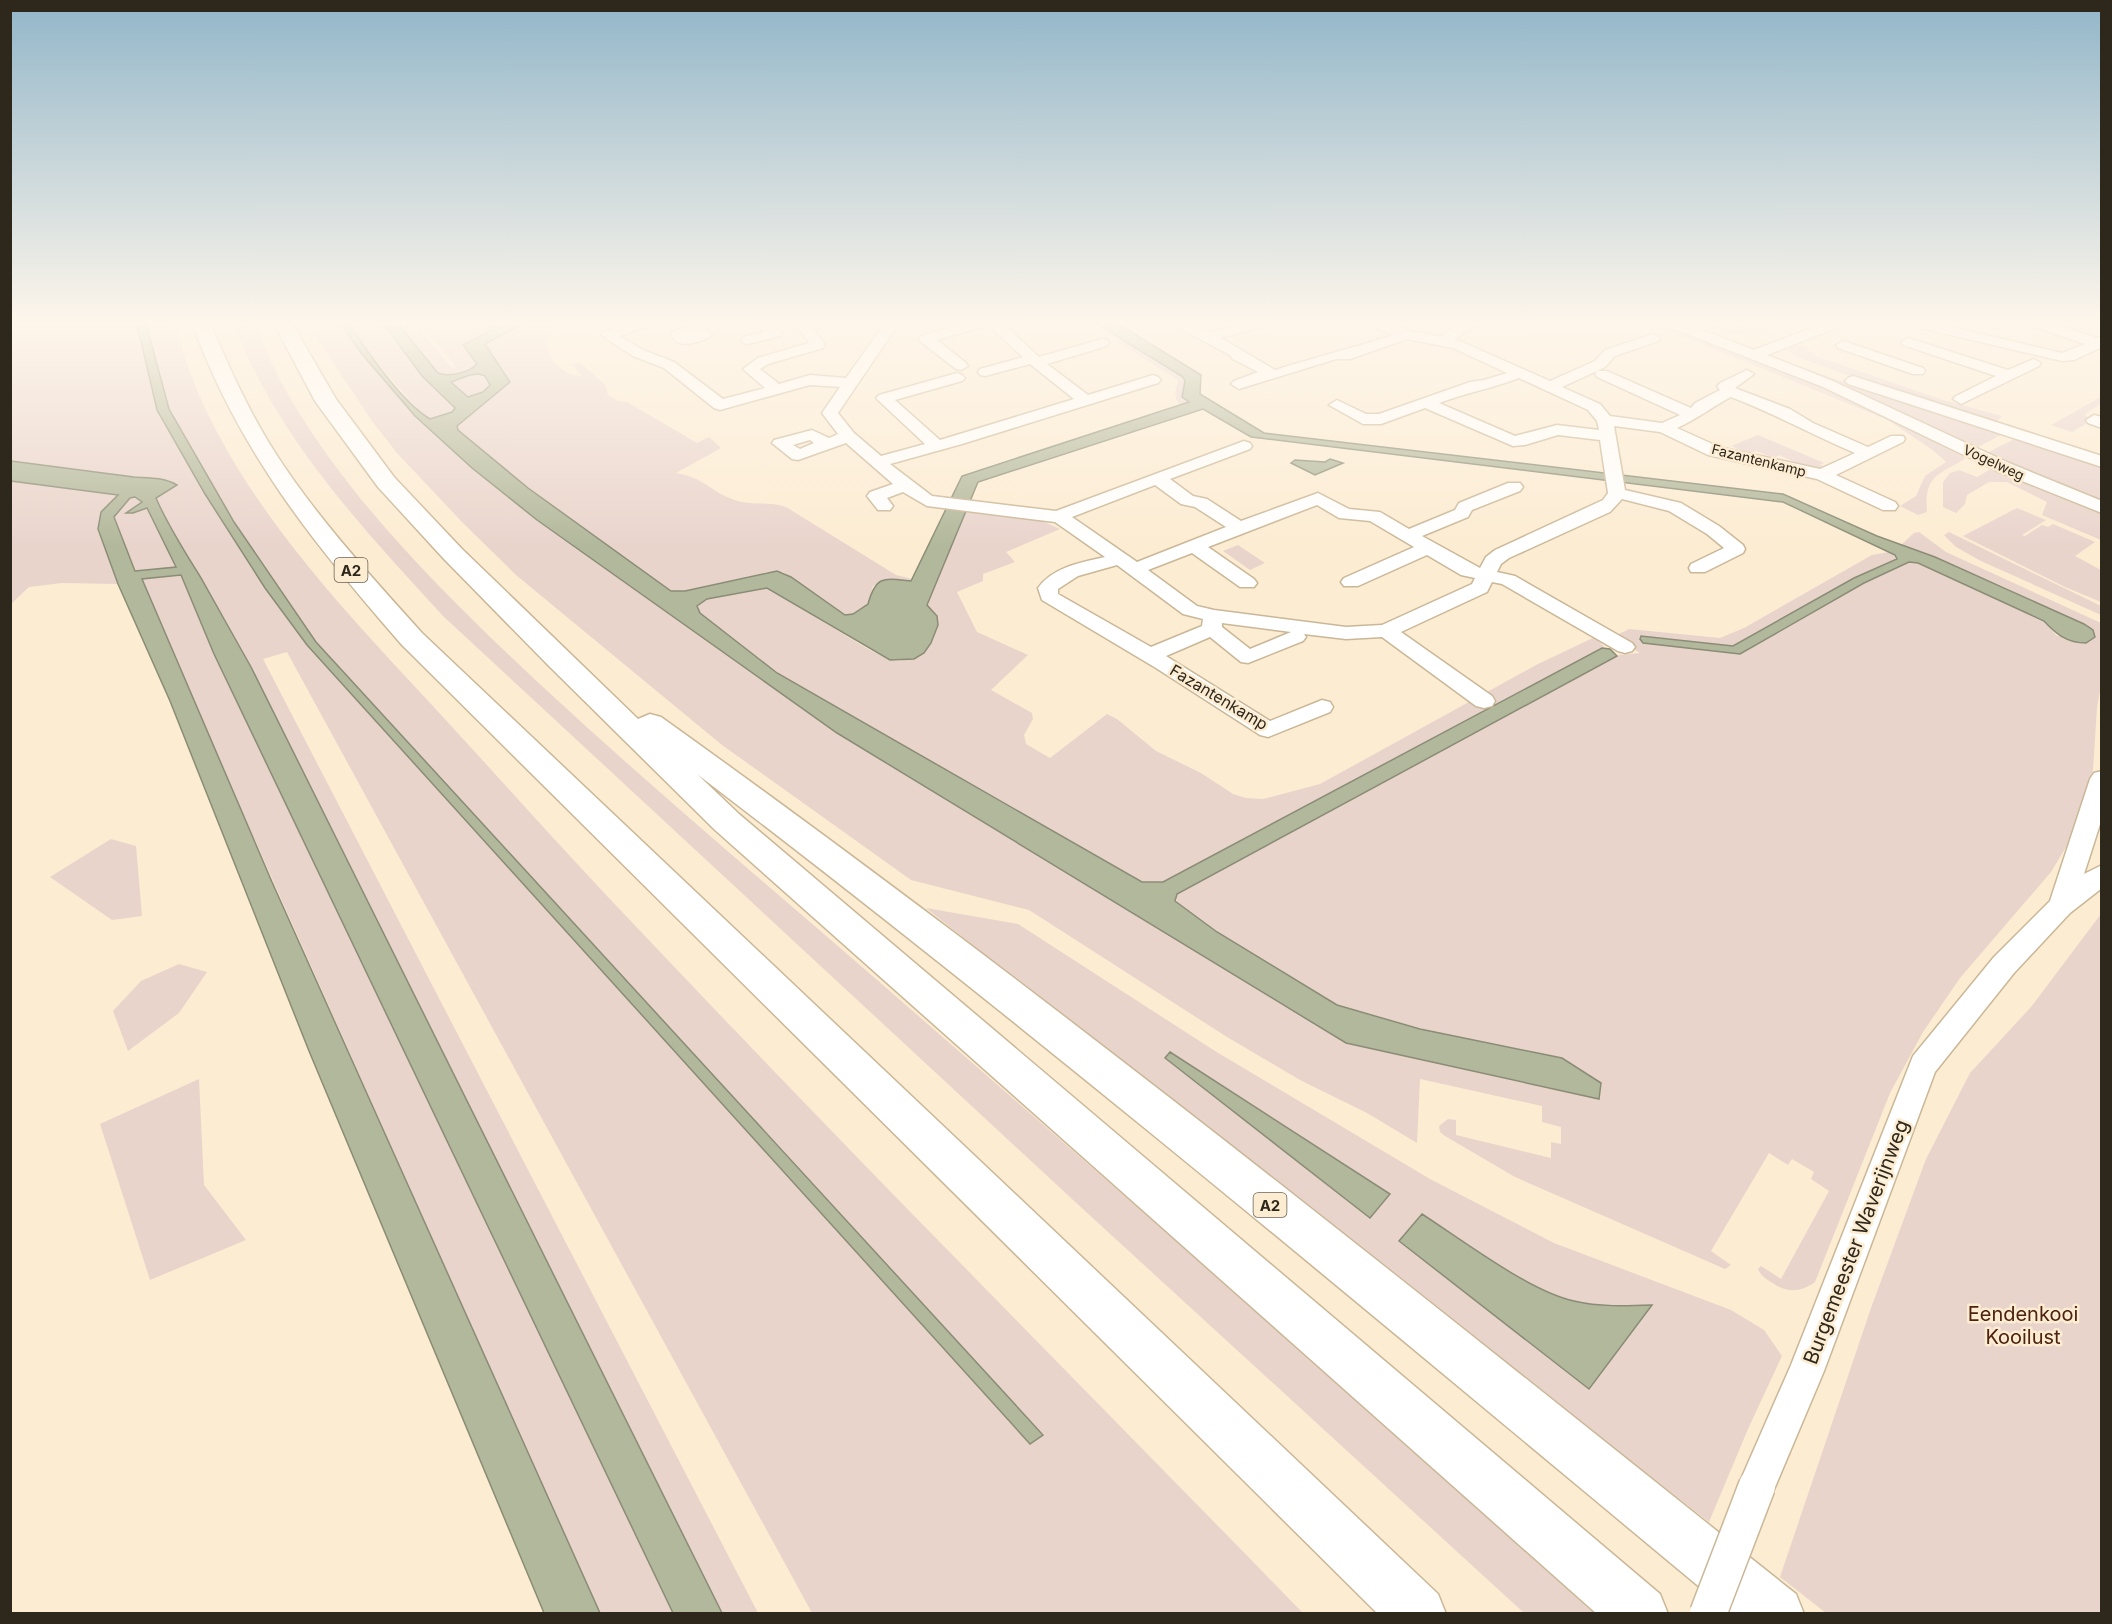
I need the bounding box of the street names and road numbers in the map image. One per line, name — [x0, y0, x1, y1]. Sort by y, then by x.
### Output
street label: Fazantenkamp — [1710, 440, 1808, 480]
street label: Vogelweg — [1961, 440, 2027, 484]
road number: A2 — [334, 558, 368, 582]
street label: Fazantenkamp — [1166, 660, 1272, 734]
street label: Burgemeester Waverijnweg — [1798, 1116, 1914, 1368]
road number: A2 — [1254, 1193, 1286, 1217]

